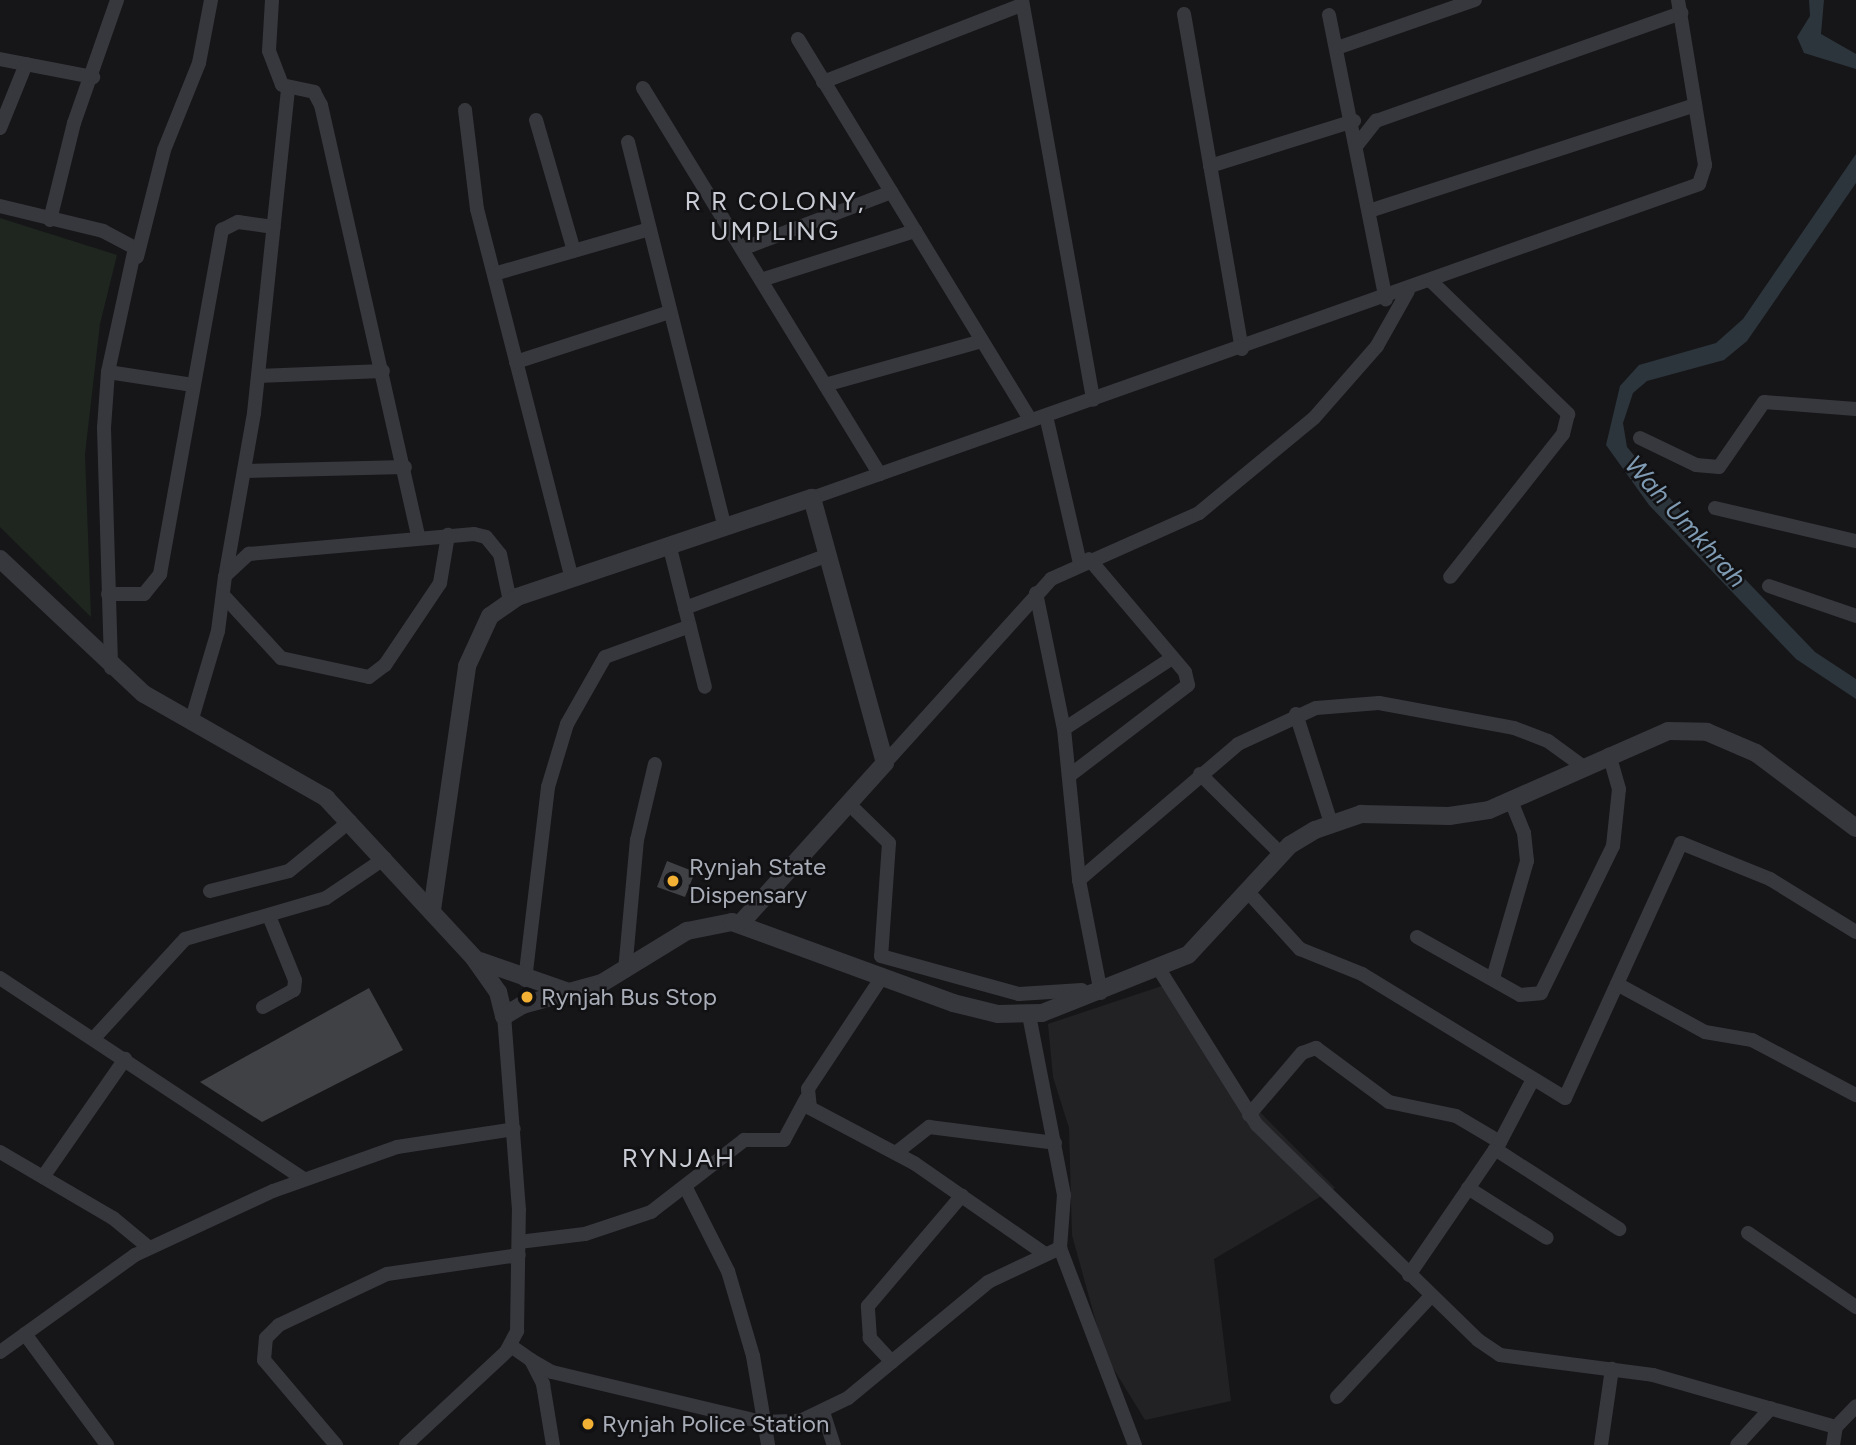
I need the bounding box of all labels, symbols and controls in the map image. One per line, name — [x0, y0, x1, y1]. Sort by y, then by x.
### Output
district label: R R COLONY, UMPLING — [686, 186, 864, 248]
water label: Wah Umkhrah — [1618, 450, 1752, 594]
place label: Rynjah State Dispensary — [689, 853, 826, 909]
marker: Rynjah State Dispensary — [663, 871, 683, 891]
place label: Rynjah Bus Stop — [541, 983, 717, 1011]
marker: Rynjah Bus Stop — [519, 989, 535, 1005]
district label: RYNJAH — [622, 1143, 736, 1175]
place label: Rynjah Police Station — [602, 1410, 829, 1438]
marker: Rynjah Police Station — [580, 1416, 596, 1432]

